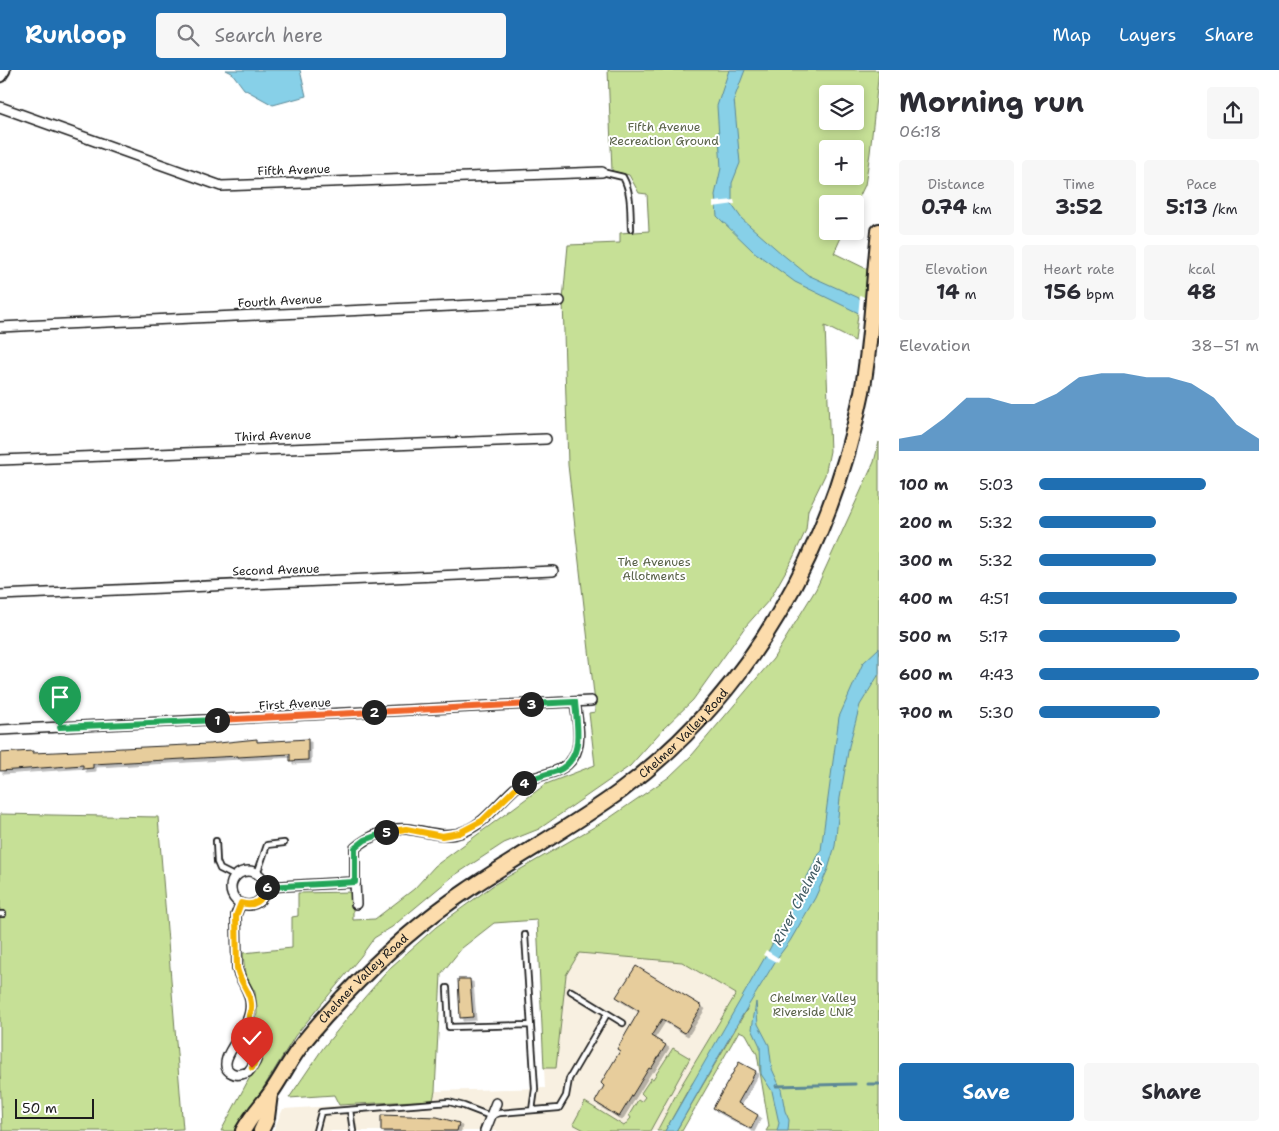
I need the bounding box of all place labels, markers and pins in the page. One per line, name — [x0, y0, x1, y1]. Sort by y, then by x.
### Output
pin — [39, 676, 81, 727]
pin: 3 — [518, 692, 544, 716]
pin: 2 — [362, 700, 386, 724]
pin: 1 — [204, 708, 230, 732]
pin: 4 — [512, 770, 536, 796]
pin: 5 — [374, 820, 398, 844]
pin: 6 — [254, 874, 280, 900]
pin — [231, 1017, 273, 1068]

